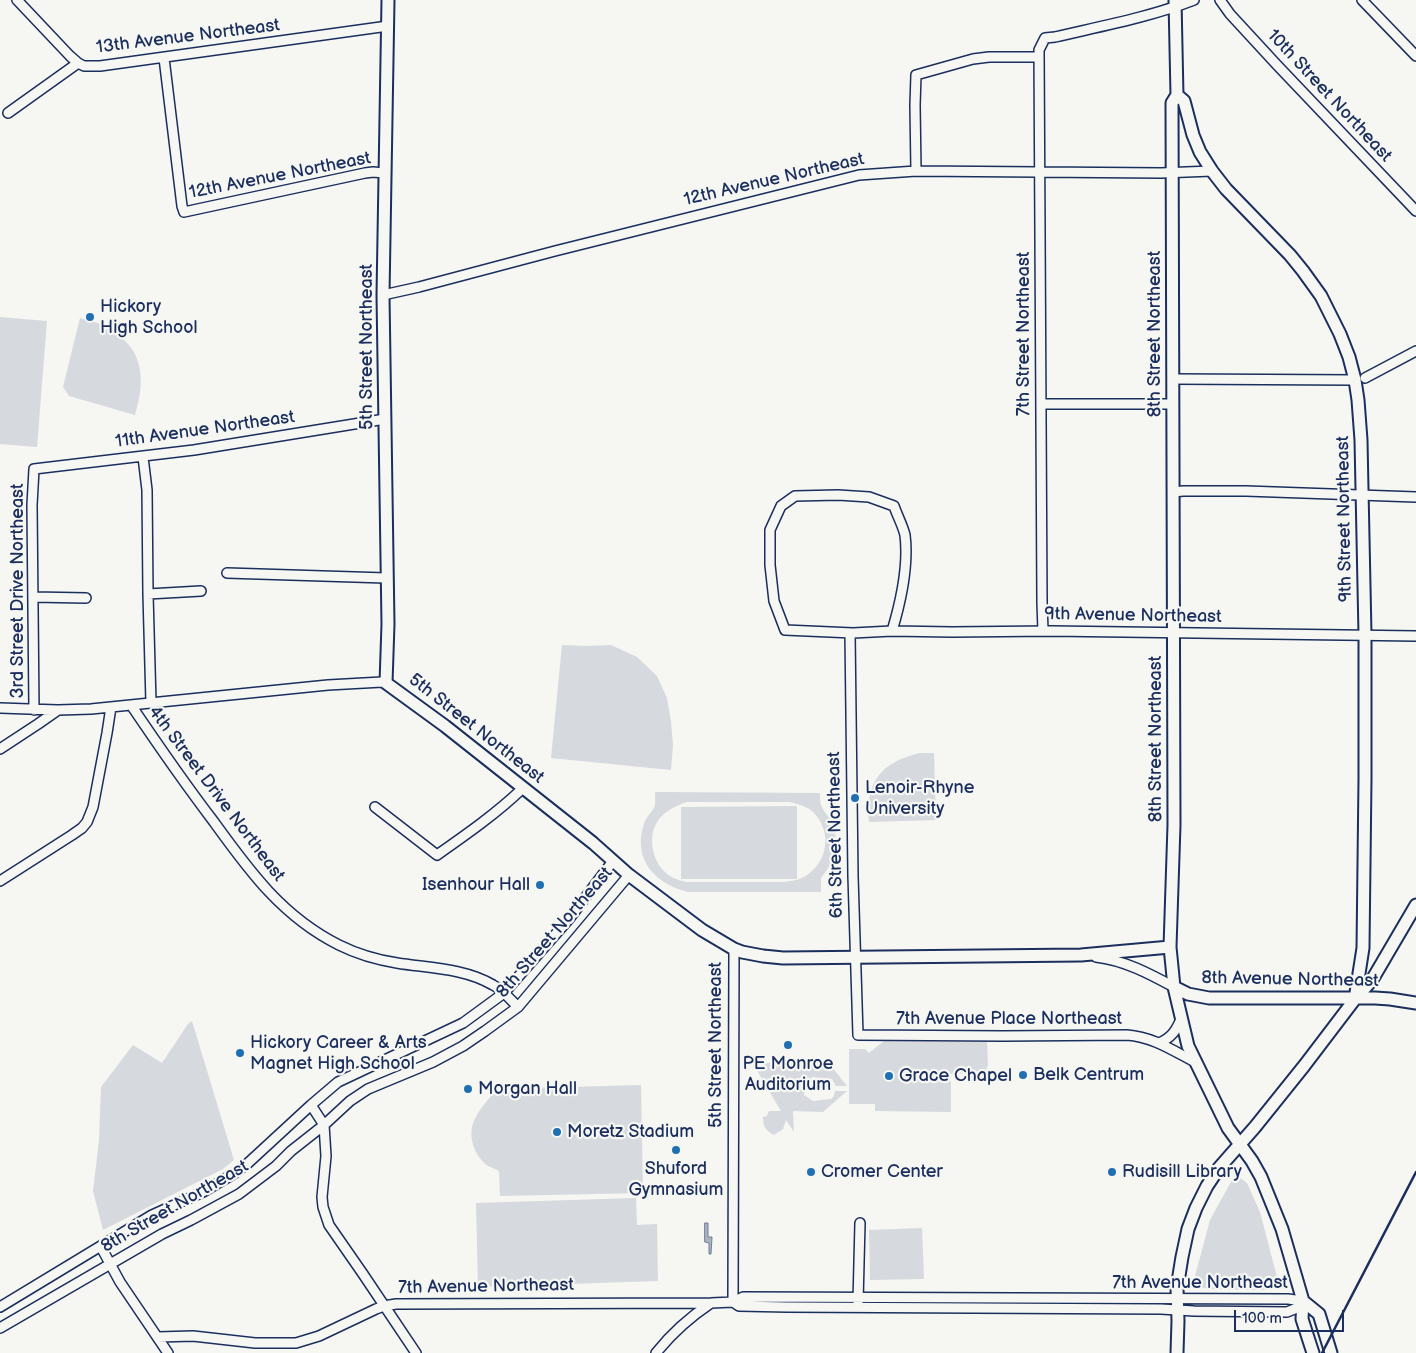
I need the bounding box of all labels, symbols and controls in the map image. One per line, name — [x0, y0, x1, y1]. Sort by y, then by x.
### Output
street label: 13th Avenue Northeast — [95, 15, 281, 59]
street label: 10th Street Northeast — [1262, 25, 1396, 167]
street label: 12th Avenue Northeast — [187, 148, 373, 204]
street label: 12th Avenue Northeast — [682, 149, 866, 211]
street label: 8th Street Northeast — [1144, 251, 1166, 417]
street label: 7th Street Northeast — [1013, 252, 1035, 416]
street label: 5th Street Northeast — [356, 264, 378, 430]
place label: Hickory High School — [100, 296, 197, 338]
marker: Hickory High School — [84, 311, 96, 323]
street label: 11th Avenue Northeast — [114, 407, 296, 453]
street label: 9th Street Northeast — [1333, 436, 1357, 602]
street label: 3rd Street Drive Northeast — [7, 483, 29, 699]
street label: 9th Avenue Northeast — [1044, 604, 1222, 628]
street label: 8th Street Northeast — [1145, 656, 1167, 822]
street label: 5th Street Northeast — [404, 669, 548, 789]
street label: 4th Street Drive Northeast — [143, 702, 289, 886]
street label: 6th Street Northeast — [824, 751, 848, 919]
place label: Lenoir-Rhyne University — [865, 777, 974, 820]
marker: Lenoir-Rhyne University — [849, 792, 861, 804]
street label: 8th Street Northeast — [492, 863, 618, 1003]
place label: Isenhour Hall — [422, 874, 530, 896]
marker: Isenhour Hall — [534, 879, 546, 891]
street label: 5th Street Northeast — [705, 962, 727, 1128]
street label: 8th Avenue Northeast — [1201, 968, 1379, 992]
street label: 7th Avenue Place Northeast — [896, 1008, 1122, 1030]
place label: Hickory Career & Arts Magnet High School — [250, 1032, 427, 1074]
marker: PE Monroe Auditorium — [782, 1039, 794, 1051]
marker: Hickory Career & Arts Magnet High School — [234, 1047, 246, 1059]
place label: PE Monroe Auditorium — [743, 1053, 833, 1096]
place label: Belk Centrum — [1033, 1064, 1144, 1086]
place label: Grace Chapel — [899, 1065, 1012, 1087]
marker: Belk Centrum — [1017, 1069, 1029, 1081]
marker: Grace Chapel — [883, 1070, 895, 1082]
place label: Morgan Hall — [478, 1078, 577, 1100]
marker: Morgan Hall — [462, 1083, 474, 1095]
place label: Moretz Stadium — [567, 1121, 694, 1143]
marker: Moretz Stadium — [551, 1126, 563, 1138]
marker: Shuford Gymnasium — [670, 1144, 682, 1156]
street label: 8th Street Northeast — [98, 1156, 252, 1258]
place label: Shuford Gymnasium — [629, 1158, 723, 1200]
place label: Cromer Center — [821, 1161, 943, 1183]
place label: Rudisill Library — [1122, 1161, 1242, 1183]
marker: Cromer Center — [805, 1166, 817, 1178]
marker: Rudisill Library — [1106, 1166, 1118, 1178]
street label: 7th Avenue Northeast — [1112, 1272, 1288, 1294]
street label: 7th Avenue Northeast — [398, 1275, 574, 1299]
scale bar — [1236, 1300, 1346, 1332]
text: 100 m — [1242, 1309, 1282, 1328]

